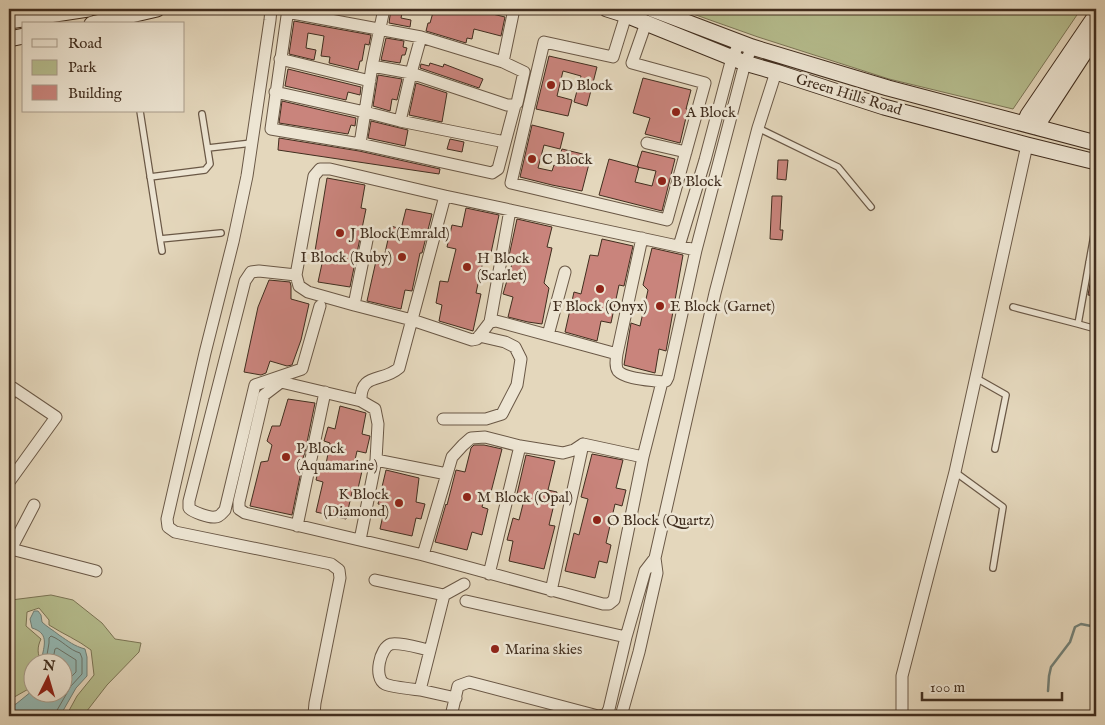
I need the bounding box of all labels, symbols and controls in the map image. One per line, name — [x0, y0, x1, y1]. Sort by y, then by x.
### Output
legend — [22, 22, 185, 112]
text: Road — [68, 34, 103, 53]
text: Park — [68, 58, 98, 77]
street label: Green Hills Road — [793, 69, 905, 120]
place label: D Block — [561, 76, 614, 95]
marker: D Block — [545, 79, 557, 91]
text: Building — [68, 84, 123, 103]
place label: A Block — [685, 103, 737, 122]
marker: A Block — [670, 106, 682, 118]
place label: C Block — [542, 150, 593, 169]
marker: C Block — [526, 153, 538, 165]
place label: B Block — [672, 172, 723, 191]
marker: B Block — [656, 175, 668, 187]
place label: J Block(Emrald) — [348, 224, 450, 243]
marker: J Block(Emrald) — [334, 227, 346, 239]
place label: I Block (Ruby) — [300, 248, 392, 267]
place label: H Block (Scarlet) — [477, 249, 531, 285]
marker: I Block (Ruby) — [396, 251, 408, 263]
marker: H Block (Scarlet) — [461, 261, 473, 273]
marker: F Block (Onyx) — [594, 283, 606, 295]
place label: F Block (Onyx) — [552, 297, 648, 316]
place label: E Block (Garnet) — [670, 297, 775, 316]
marker: E Block (Garnet) — [654, 300, 666, 312]
place label: P Block (Aquamarine) — [296, 439, 378, 475]
marker: P Block (Aquamarine) — [280, 451, 292, 463]
place label: K Block (Diamond) — [323, 485, 390, 521]
place label: M Block (Opal) — [477, 488, 573, 507]
marker: M Block (Opal) — [461, 491, 473, 503]
marker: K Block (Diamond) — [393, 497, 405, 509]
place label: O Block (Quartz) — [607, 511, 714, 530]
marker: O Block (Quartz) — [591, 514, 603, 526]
place label: Marina skies — [505, 640, 582, 659]
marker: Marina skies — [489, 643, 501, 655]
north arrow — [22, 652, 72, 702]
text: N — [41, 656, 56, 676]
scale bar — [922, 670, 1062, 702]
text: 100 m — [930, 678, 966, 697]

